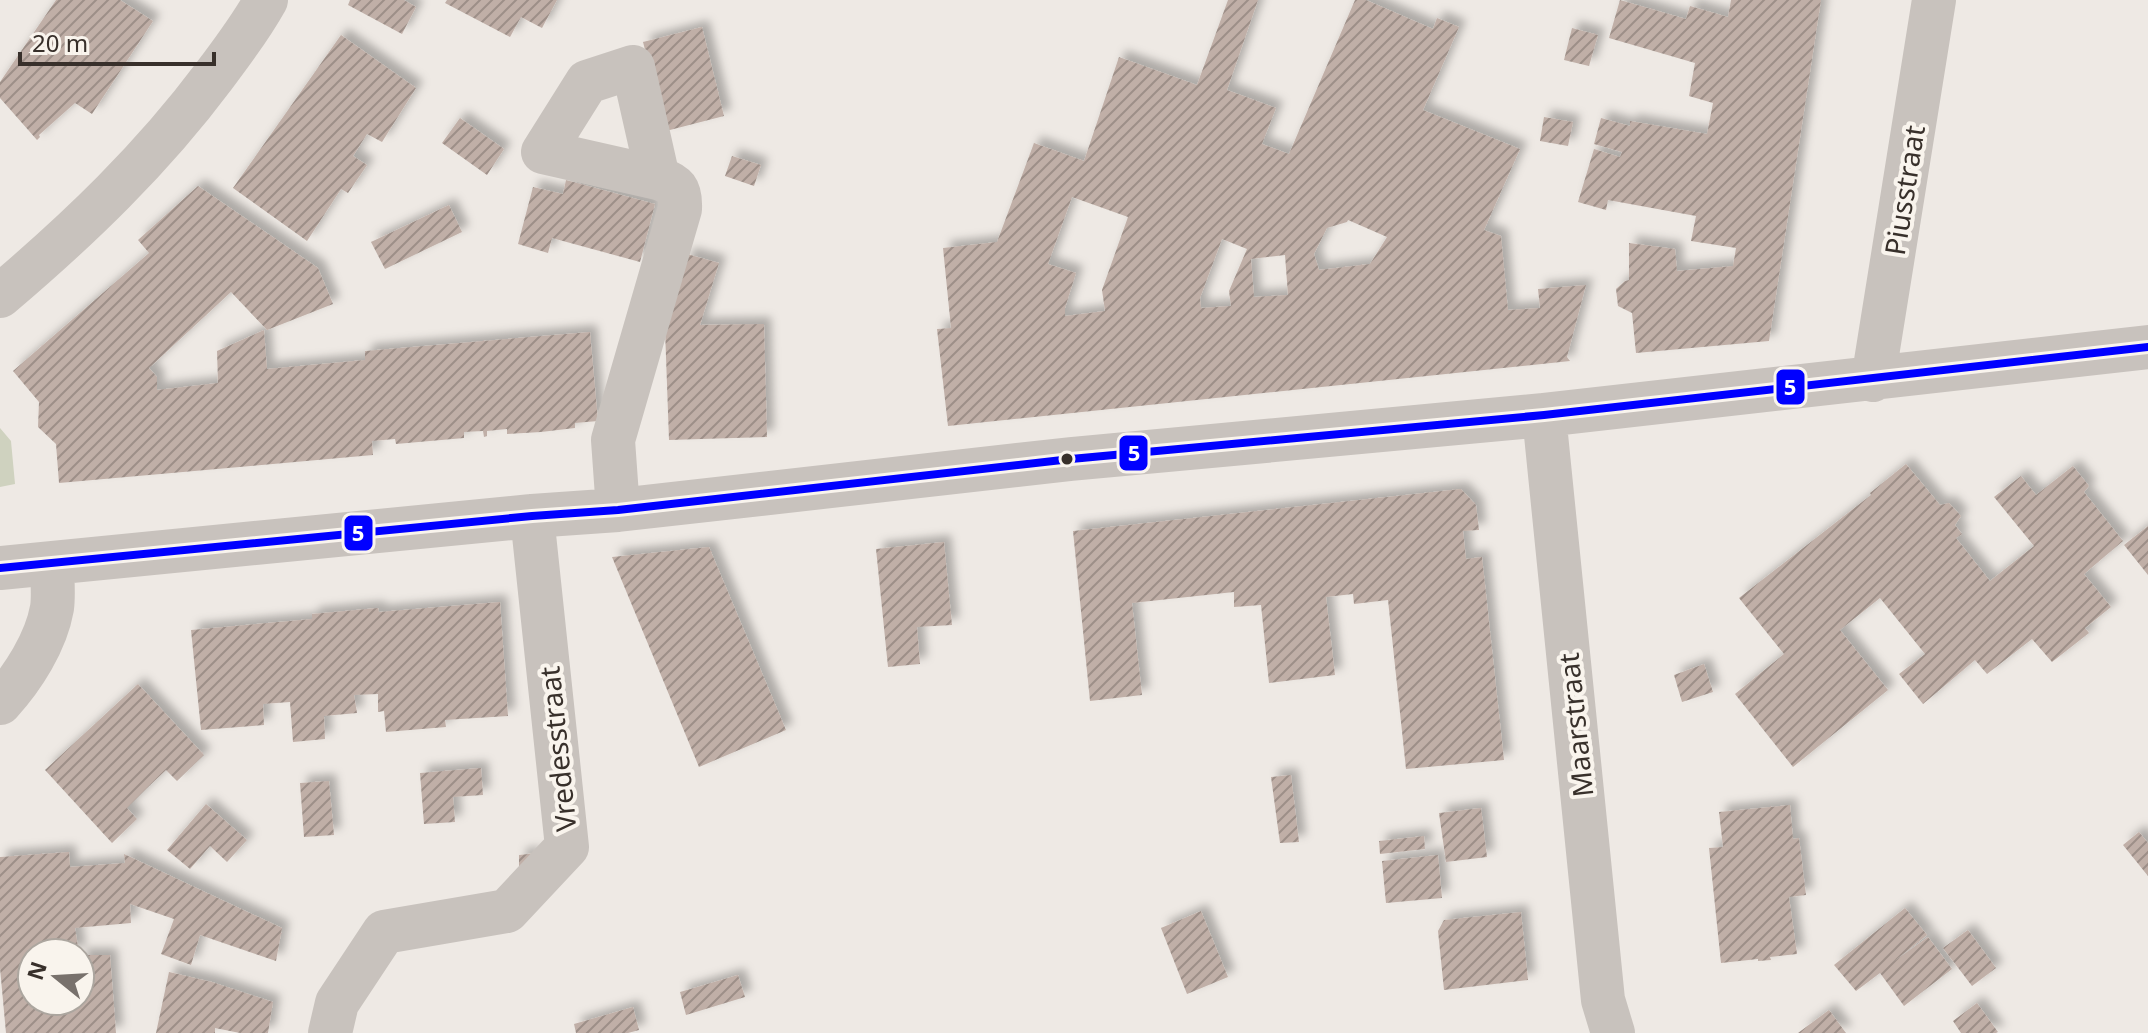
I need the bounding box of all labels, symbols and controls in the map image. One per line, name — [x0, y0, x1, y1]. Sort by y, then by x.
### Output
scale bar — [20, 16, 214, 66]
text: 20 m — [32, 26, 88, 59]
street label: Piusstraat — [1875, 122, 1933, 258]
line badge: 5 — [1775, 368, 1806, 406]
text: 5 — [1784, 371, 1796, 401]
line badge: 5 — [1118, 434, 1149, 472]
text: 5 — [1128, 437, 1140, 467]
unlabelled marker — [1059, 451, 1075, 467]
line badge: 5 — [343, 514, 374, 552]
text: 5 — [352, 517, 364, 547]
street label: Maarstraat — [1549, 651, 1601, 799]
street label: Vredesstraat — [529, 665, 585, 833]
north arrow — [16, 937, 96, 1017]
text: N — [19, 957, 53, 984]

